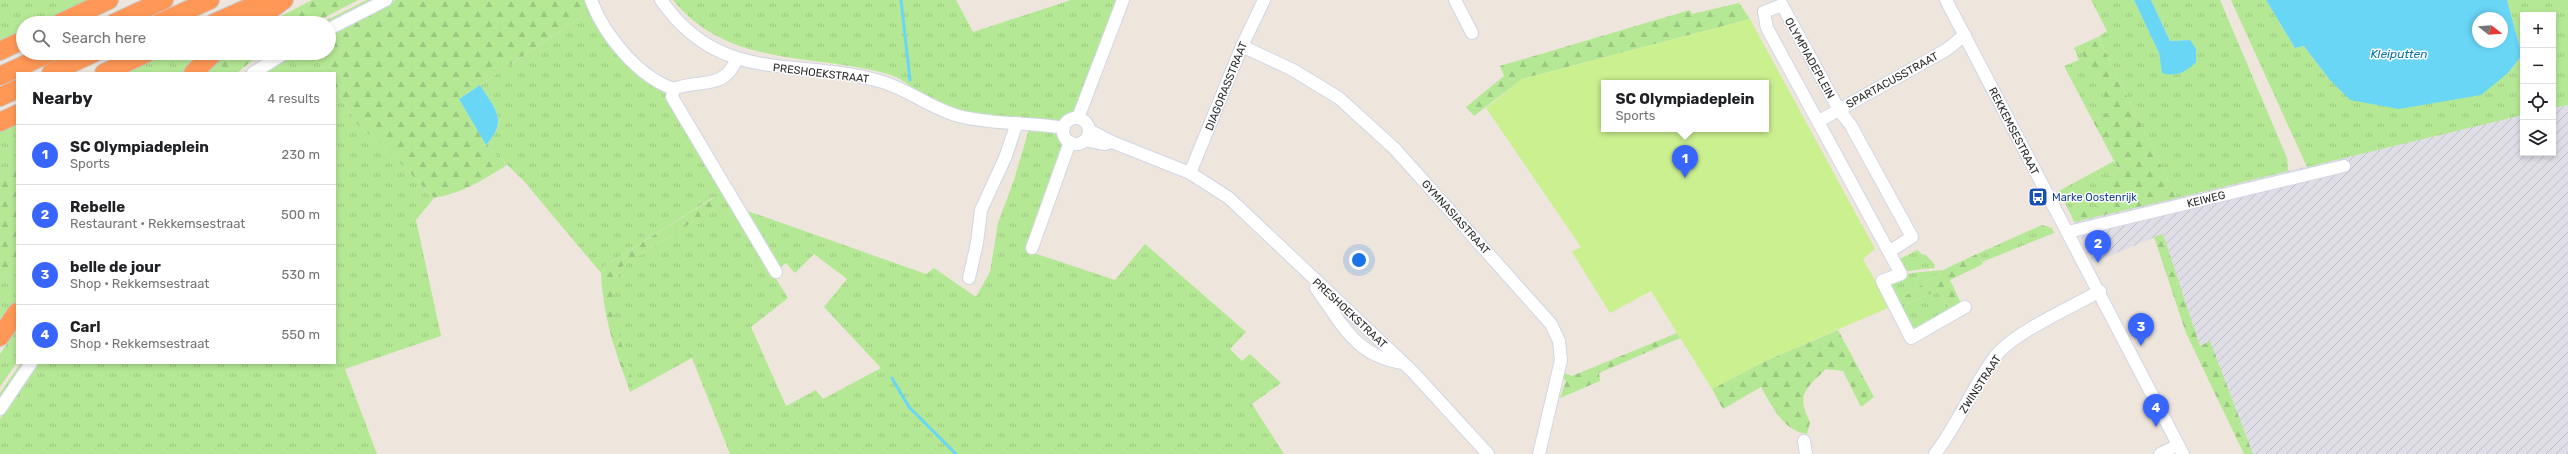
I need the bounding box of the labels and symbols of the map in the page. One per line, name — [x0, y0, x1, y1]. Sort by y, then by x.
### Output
north arrow — [2472, 12, 2508, 48]
street label: OLYMPIADEPLEIN — [1782, 15, 1837, 101]
street label: DIAGORASSTRAAT — [1203, 39, 1250, 133]
water label: Kleiputten — [2370, 47, 2428, 61]
street label: SPARTACUSSTRAAT — [1844, 49, 1941, 111]
street label: PRESHOEKSTRAAT — [772, 61, 870, 86]
street label: REKKEMSESTRAAT — [1986, 85, 2042, 178]
pin: 1 — [1672, 145, 1698, 178]
street label: GYMNASIASTRAAT — [1419, 177, 1493, 258]
bus stop icon: Marke Oostenrijk — [2027, 186, 2049, 208]
street label: KEIWEG — [2186, 188, 2227, 211]
place label: Marke Oostenrijk — [2052, 191, 2137, 204]
pin: 2 — [2085, 230, 2111, 263]
your location — [1349, 250, 1369, 270]
street label: PRESHOEKSTRAAT — [1310, 276, 1390, 352]
pin: 3 — [2128, 313, 2154, 346]
street label: ZWINSTRAAT — [1957, 352, 2004, 416]
pin: 4 — [2143, 394, 2169, 427]

